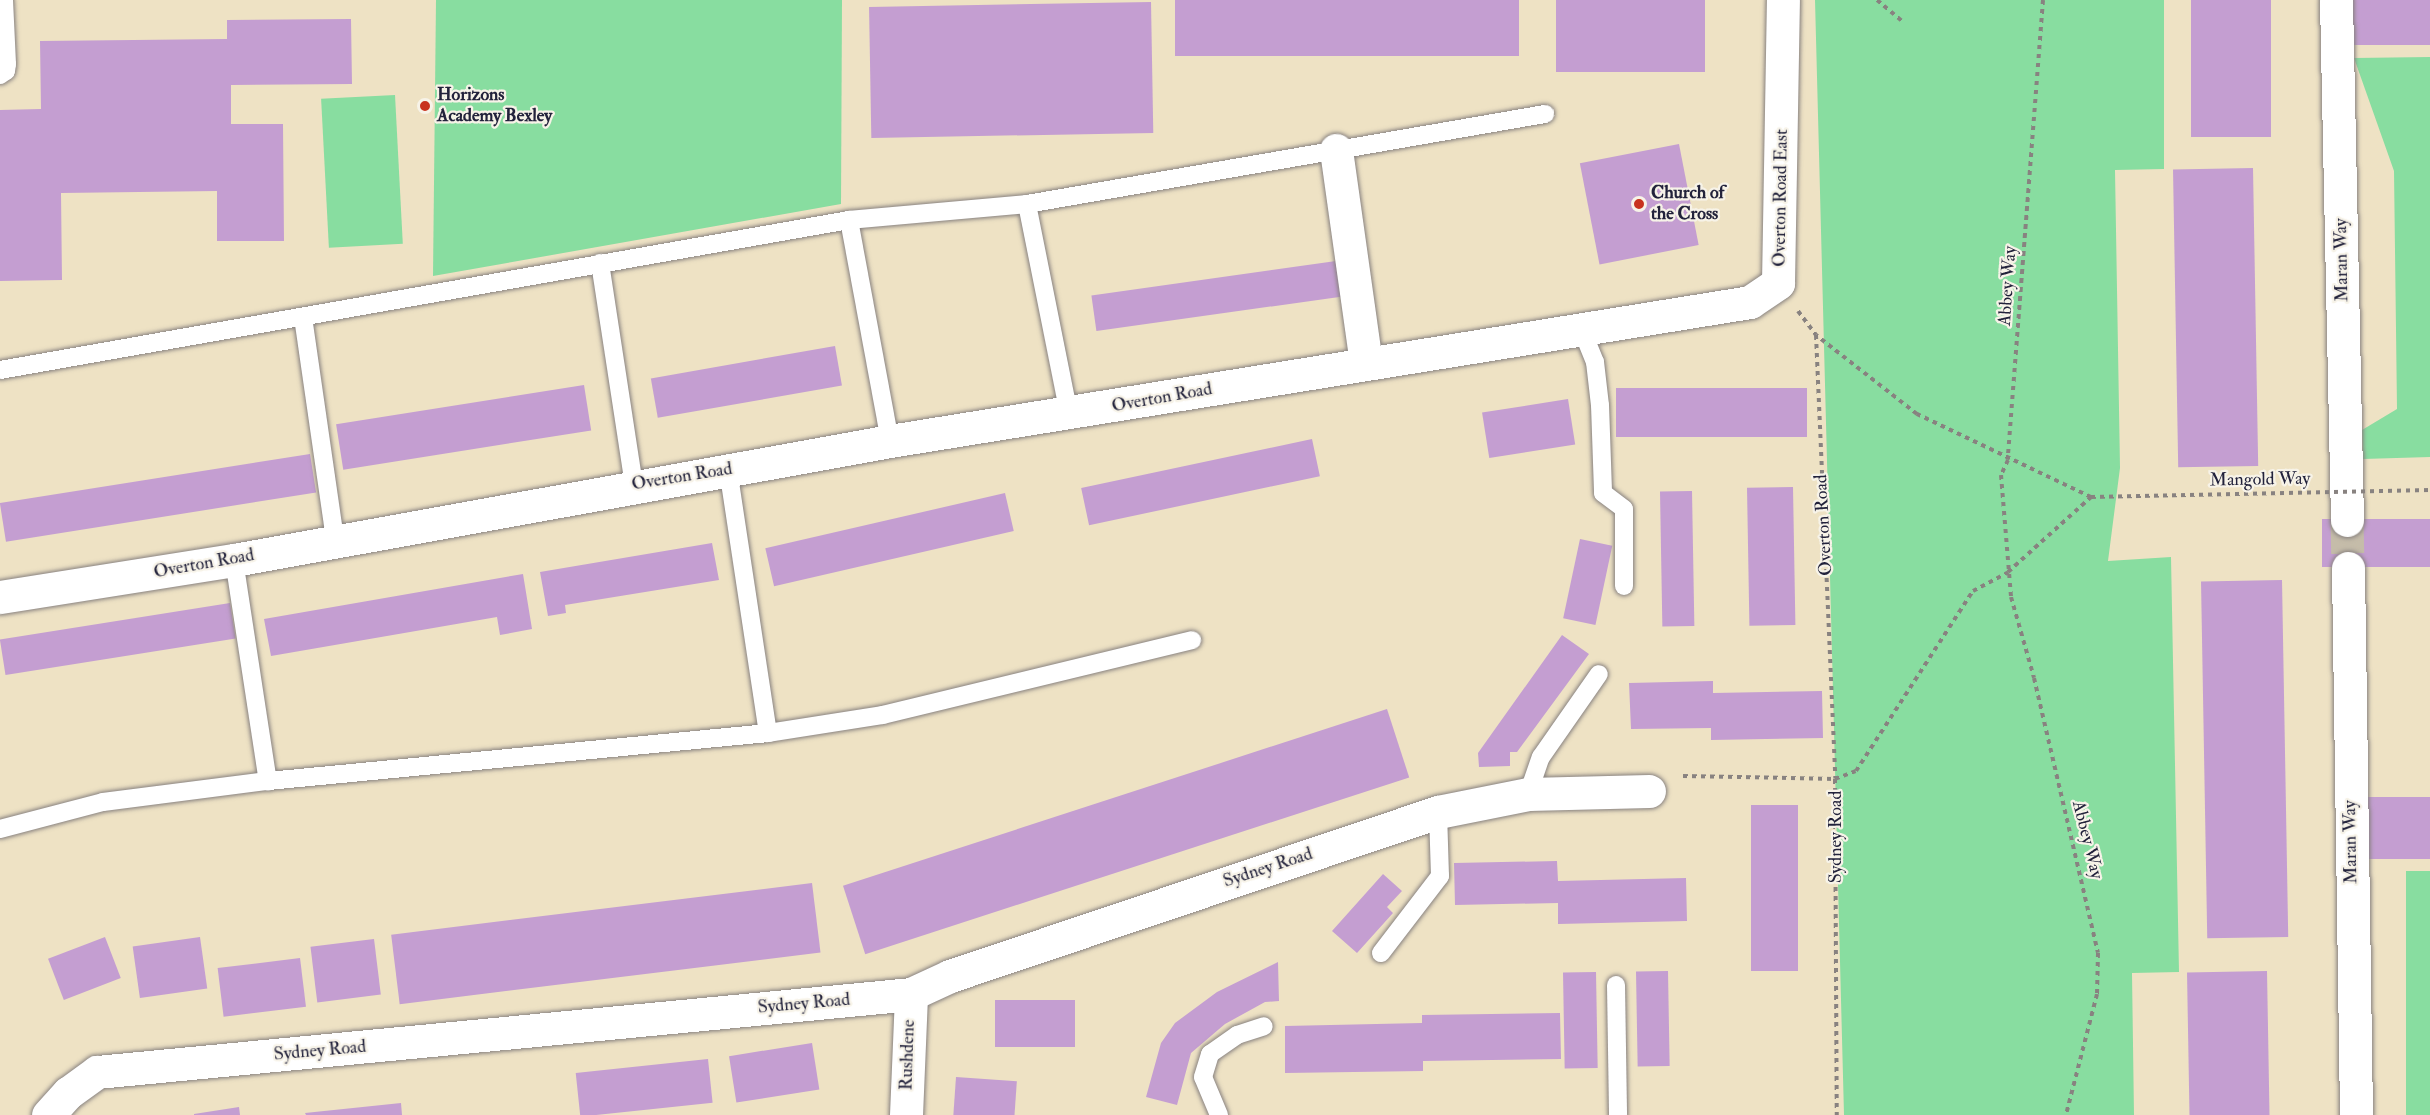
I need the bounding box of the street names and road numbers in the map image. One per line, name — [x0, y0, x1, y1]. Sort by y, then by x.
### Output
street label: Overton Road East — [1769, 129, 1793, 267]
street label: Maran Way — [2330, 218, 2354, 302]
street label: Abbey Way — [1994, 245, 2022, 327]
street label: Overton Road — [1110, 379, 1214, 417]
street label: Overton Road — [630, 458, 734, 496]
street label: Mangold Way — [2210, 468, 2310, 492]
street label: Overton Road — [1811, 474, 1837, 576]
street label: Overton Road — [152, 545, 256, 583]
street label: Sydney Road — [1825, 791, 1847, 883]
street label: Abbey Way — [2067, 798, 2107, 882]
street label: Maran Way — [2339, 800, 2363, 884]
street label: Sydney Road — [1221, 843, 1315, 893]
street label: Sydney Road — [757, 989, 851, 1019]
street label: Rushdene — [896, 1019, 920, 1091]
street label: Sydney Road — [273, 1036, 367, 1066]

